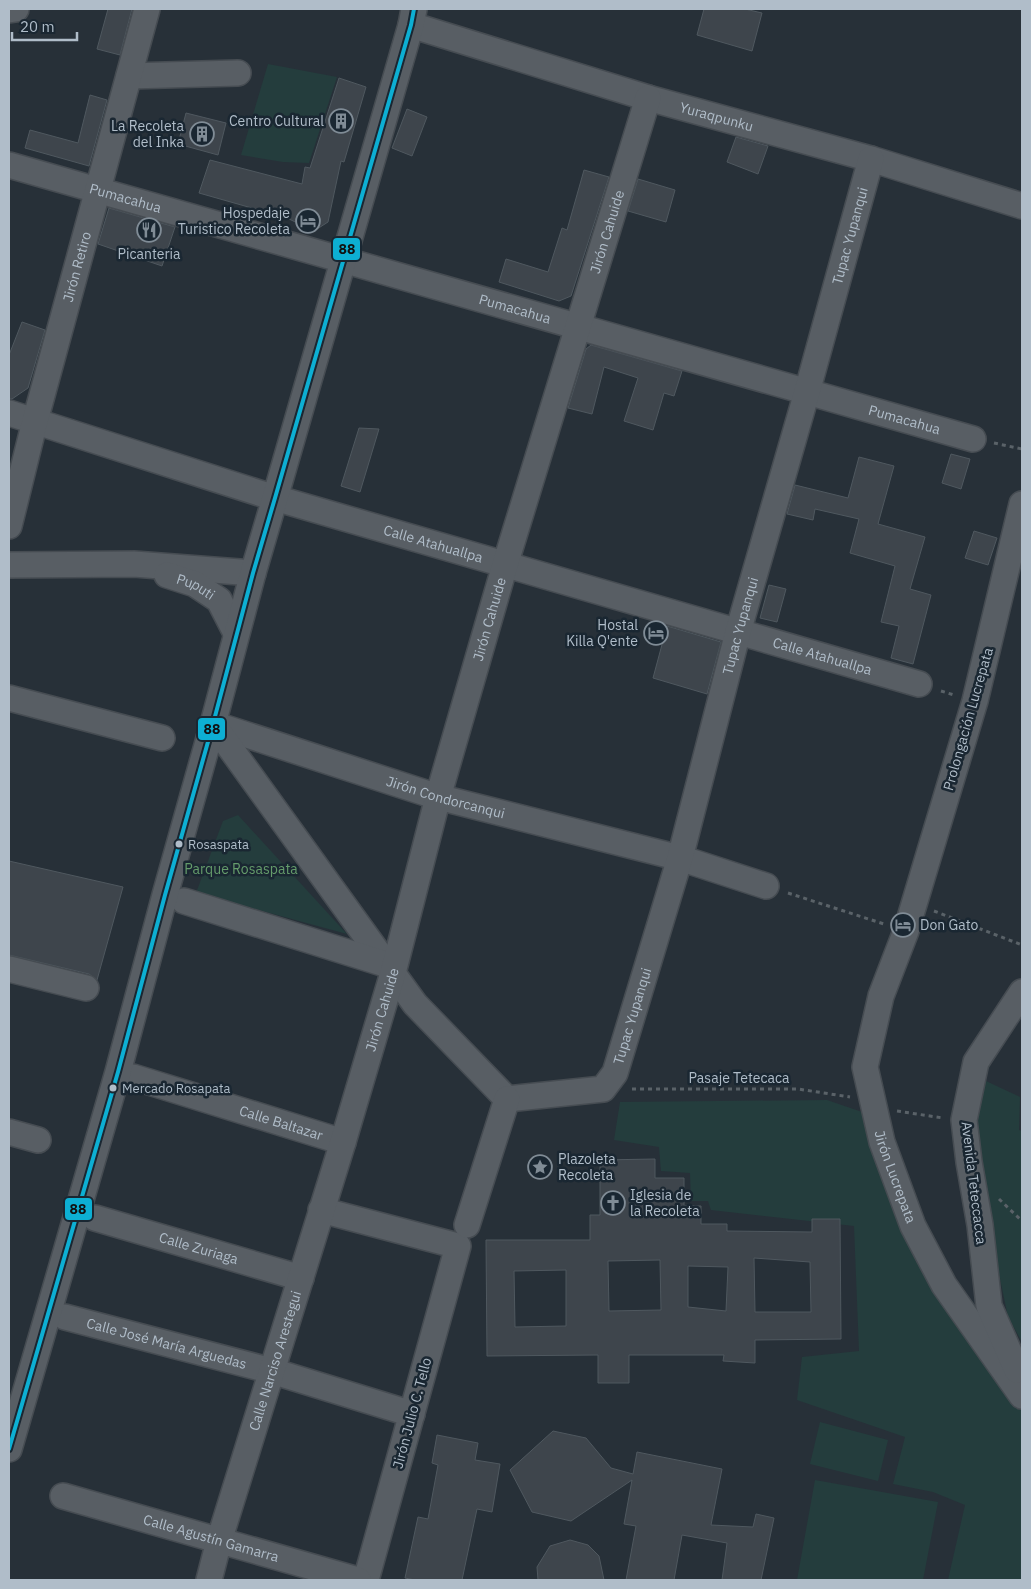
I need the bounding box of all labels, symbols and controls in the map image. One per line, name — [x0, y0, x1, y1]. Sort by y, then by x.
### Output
scale bar — [12, 10, 78, 42]
text: 20 m — [20, 17, 55, 36]
street label: Yuraqpunku — [678, 98, 755, 135]
building icon: Centro Cultural — [328, 108, 354, 134]
place label: Centro Cultural — [229, 112, 324, 130]
place label: La Recoleta del Inka — [111, 117, 185, 151]
building icon: La Recoleta del Inka — [189, 121, 215, 147]
street label: Pumacahua — [87, 179, 164, 217]
street label: Tupac Yupanqui — [828, 185, 872, 287]
street label: Jirón Cahuide — [586, 188, 628, 276]
place label: Hospedaje Turistico Recoleta — [178, 204, 291, 238]
hotel icon: Hospedaje Turistico Recoleta — [295, 208, 321, 234]
restaurant icon: Picanteria — [136, 217, 162, 243]
street label: Jirón Retiro — [59, 229, 95, 304]
line badge: 88 — [332, 237, 361, 261]
text: 88 — [339, 240, 355, 258]
place label: Picanteria — [117, 245, 181, 263]
street label: Pumacahua — [477, 290, 554, 328]
street label: Pumacahua — [866, 401, 943, 438]
street label: Calle Atahuallpa — [381, 521, 486, 567]
street label: Puputi — [174, 570, 218, 604]
street label: Jirón Cahuide — [469, 575, 510, 663]
street label: Tupac Yupanqui — [718, 575, 762, 676]
place label: Hostal Killa Q'ente — [566, 616, 638, 650]
hotel icon: Hostal Killa Q'ente — [643, 620, 669, 646]
street label: Calle Atahuallpa — [771, 633, 875, 679]
street label: Prolongación Lucrepata — [939, 645, 997, 793]
line badge: 88 — [197, 717, 226, 741]
text: 88 — [204, 720, 220, 738]
street label: Jirón Condorcanqui — [384, 772, 507, 823]
place label: Rosaspata — [188, 836, 249, 853]
marker: Rosaspata — [174, 839, 184, 849]
park label: Parque Rosaspata — [184, 860, 298, 878]
hotel icon: Don Gato — [890, 912, 916, 938]
place label: Don Gato — [920, 916, 979, 934]
street label: Tupac Yupanqui — [609, 965, 655, 1067]
street label: Jirón Cahuide — [361, 966, 403, 1054]
street label: Pasaje Tetecaca — [689, 1069, 790, 1087]
place label: Mercado Rosapata — [122, 1080, 230, 1097]
marker: Mercado Rosapata — [108, 1083, 118, 1093]
street label: Calle Baltazar — [237, 1101, 325, 1144]
street label: Avenida Teteccacca — [958, 1120, 991, 1246]
street label: Jirón Lucrepata — [871, 1129, 920, 1226]
place label: Plazoleta Recoleta — [558, 1150, 616, 1184]
place icon: Plazoleta Recoleta — [527, 1154, 553, 1180]
place label: Iglesia de la Recoleta — [630, 1186, 700, 1220]
church icon: Iglesia de la Recoleta — [600, 1190, 626, 1216]
line badge: 88 — [64, 1197, 93, 1221]
text: 88 — [70, 1200, 86, 1218]
street label: Calle Zuriaga — [157, 1228, 241, 1268]
street label: Calle Narciso Arestegui — [245, 1289, 305, 1433]
street label: Calle José María Arguedas — [84, 1314, 249, 1373]
street label: Jirón Julio C. Tello — [389, 1355, 436, 1471]
street label: Calle Agustín Gamarra — [141, 1510, 281, 1566]

